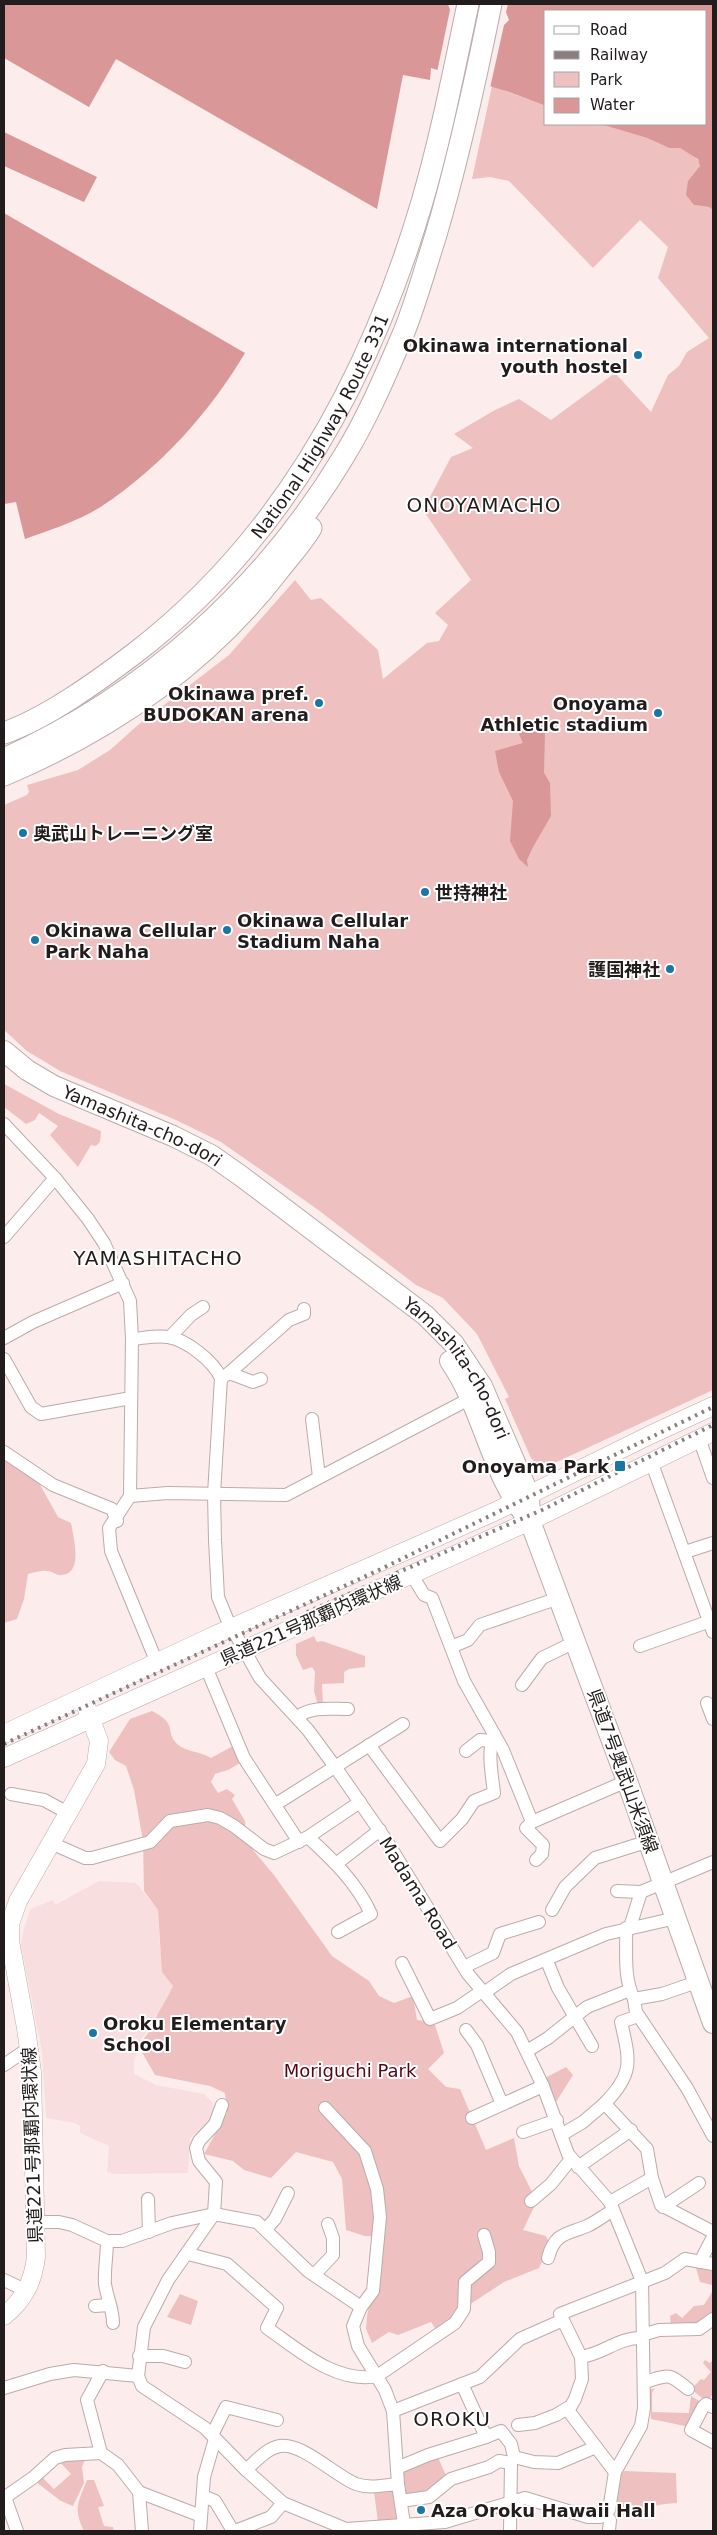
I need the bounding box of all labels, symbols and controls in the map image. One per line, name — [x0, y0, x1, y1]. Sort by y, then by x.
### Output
legend — [544, 10, 707, 125]
text: Road — [590, 21, 628, 39]
text: Railway — [590, 46, 648, 64]
text: Park — [590, 71, 623, 89]
text: Water — [590, 96, 635, 114]
street label: National Highway Route 331 — [246, 311, 392, 543]
place label: Okinawa international youth hostel — [403, 335, 628, 377]
marker: Okinawa international youth hostel — [632, 349, 644, 361]
district label: ONOYAMACHO — [406, 493, 562, 517]
place label: Okinawa pref. BUDOKAN arena — [143, 683, 309, 725]
place label: Onoyama Athletic stadium — [480, 693, 648, 735]
marker: Okinawa pref. BUDOKAN arena — [313, 697, 325, 709]
marker: Onoyama Athletic stadium — [652, 707, 664, 719]
place label: 奥武山トレーニング室 — [33, 823, 213, 844]
marker: 奥武山トレーニング室 — [17, 827, 29, 839]
place label: 世持神社 — [435, 882, 507, 903]
marker: 世持神社 — [419, 886, 431, 898]
place label: Okinawa Cellular Stadium Naha — [237, 910, 408, 952]
place label: Okinawa Cellular Park Naha — [45, 920, 216, 962]
marker: Okinawa Cellular Stadium Naha — [221, 924, 233, 936]
marker: Okinawa Cellular Park Naha — [29, 934, 41, 946]
place label: 護国神社 — [588, 959, 660, 980]
marker: 護国神社 — [664, 963, 676, 975]
street label: Yamashita-cho-dori — [59, 1080, 226, 1170]
district label: YAMASHITACHO — [72, 1246, 243, 1270]
street label: Yamashita-cho-dori — [398, 1291, 514, 1442]
place label: Onoyama Park — [462, 1456, 610, 1477]
marker: Onoyama Park — [613, 1459, 627, 1473]
street label: 県道221号那覇内環状線 — [217, 1570, 405, 1670]
street label: 県道7号奥武山米須線 — [583, 1686, 663, 1856]
street label: Madama Road — [375, 1833, 461, 1953]
place label: Oroku Elementary School — [103, 2013, 287, 2055]
marker: Oroku Elementary School — [87, 2027, 99, 2039]
street label: 県道221号那覇内環状線 — [18, 2047, 46, 2243]
park label: Moriguchi Park — [284, 2060, 417, 2081]
district label: OROKU — [413, 2407, 491, 2431]
place label: Aza Oroku Hawaii Hall — [431, 2500, 656, 2521]
marker: Aza Oroku Hawaii Hall — [415, 2504, 427, 2516]

